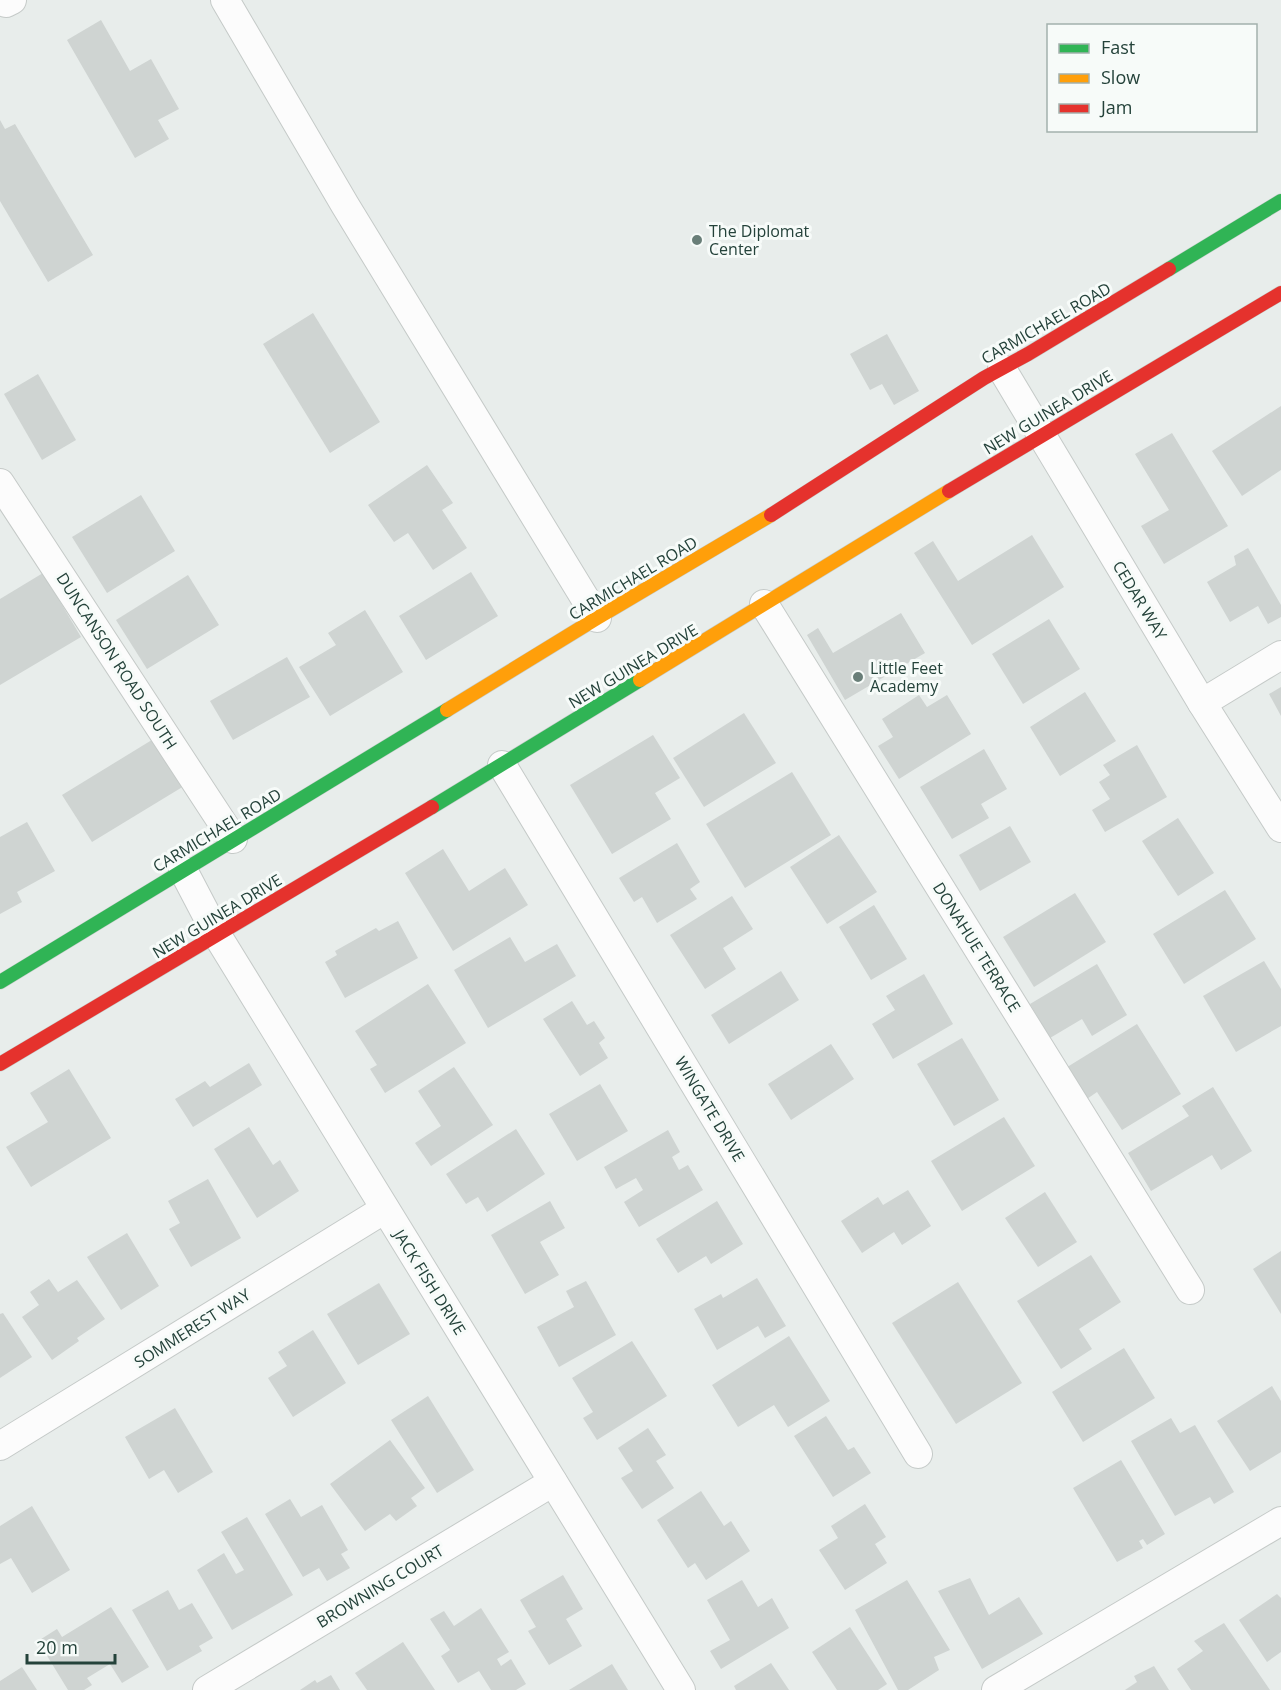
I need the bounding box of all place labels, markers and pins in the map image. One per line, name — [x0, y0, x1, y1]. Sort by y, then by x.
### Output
place label: The Diplomat Center — [709, 220, 810, 260]
marker: The Diplomat Center — [690, 233, 704, 247]
place label: Little Feet Academy — [870, 657, 943, 697]
marker: Little Feet Academy — [851, 670, 865, 684]

